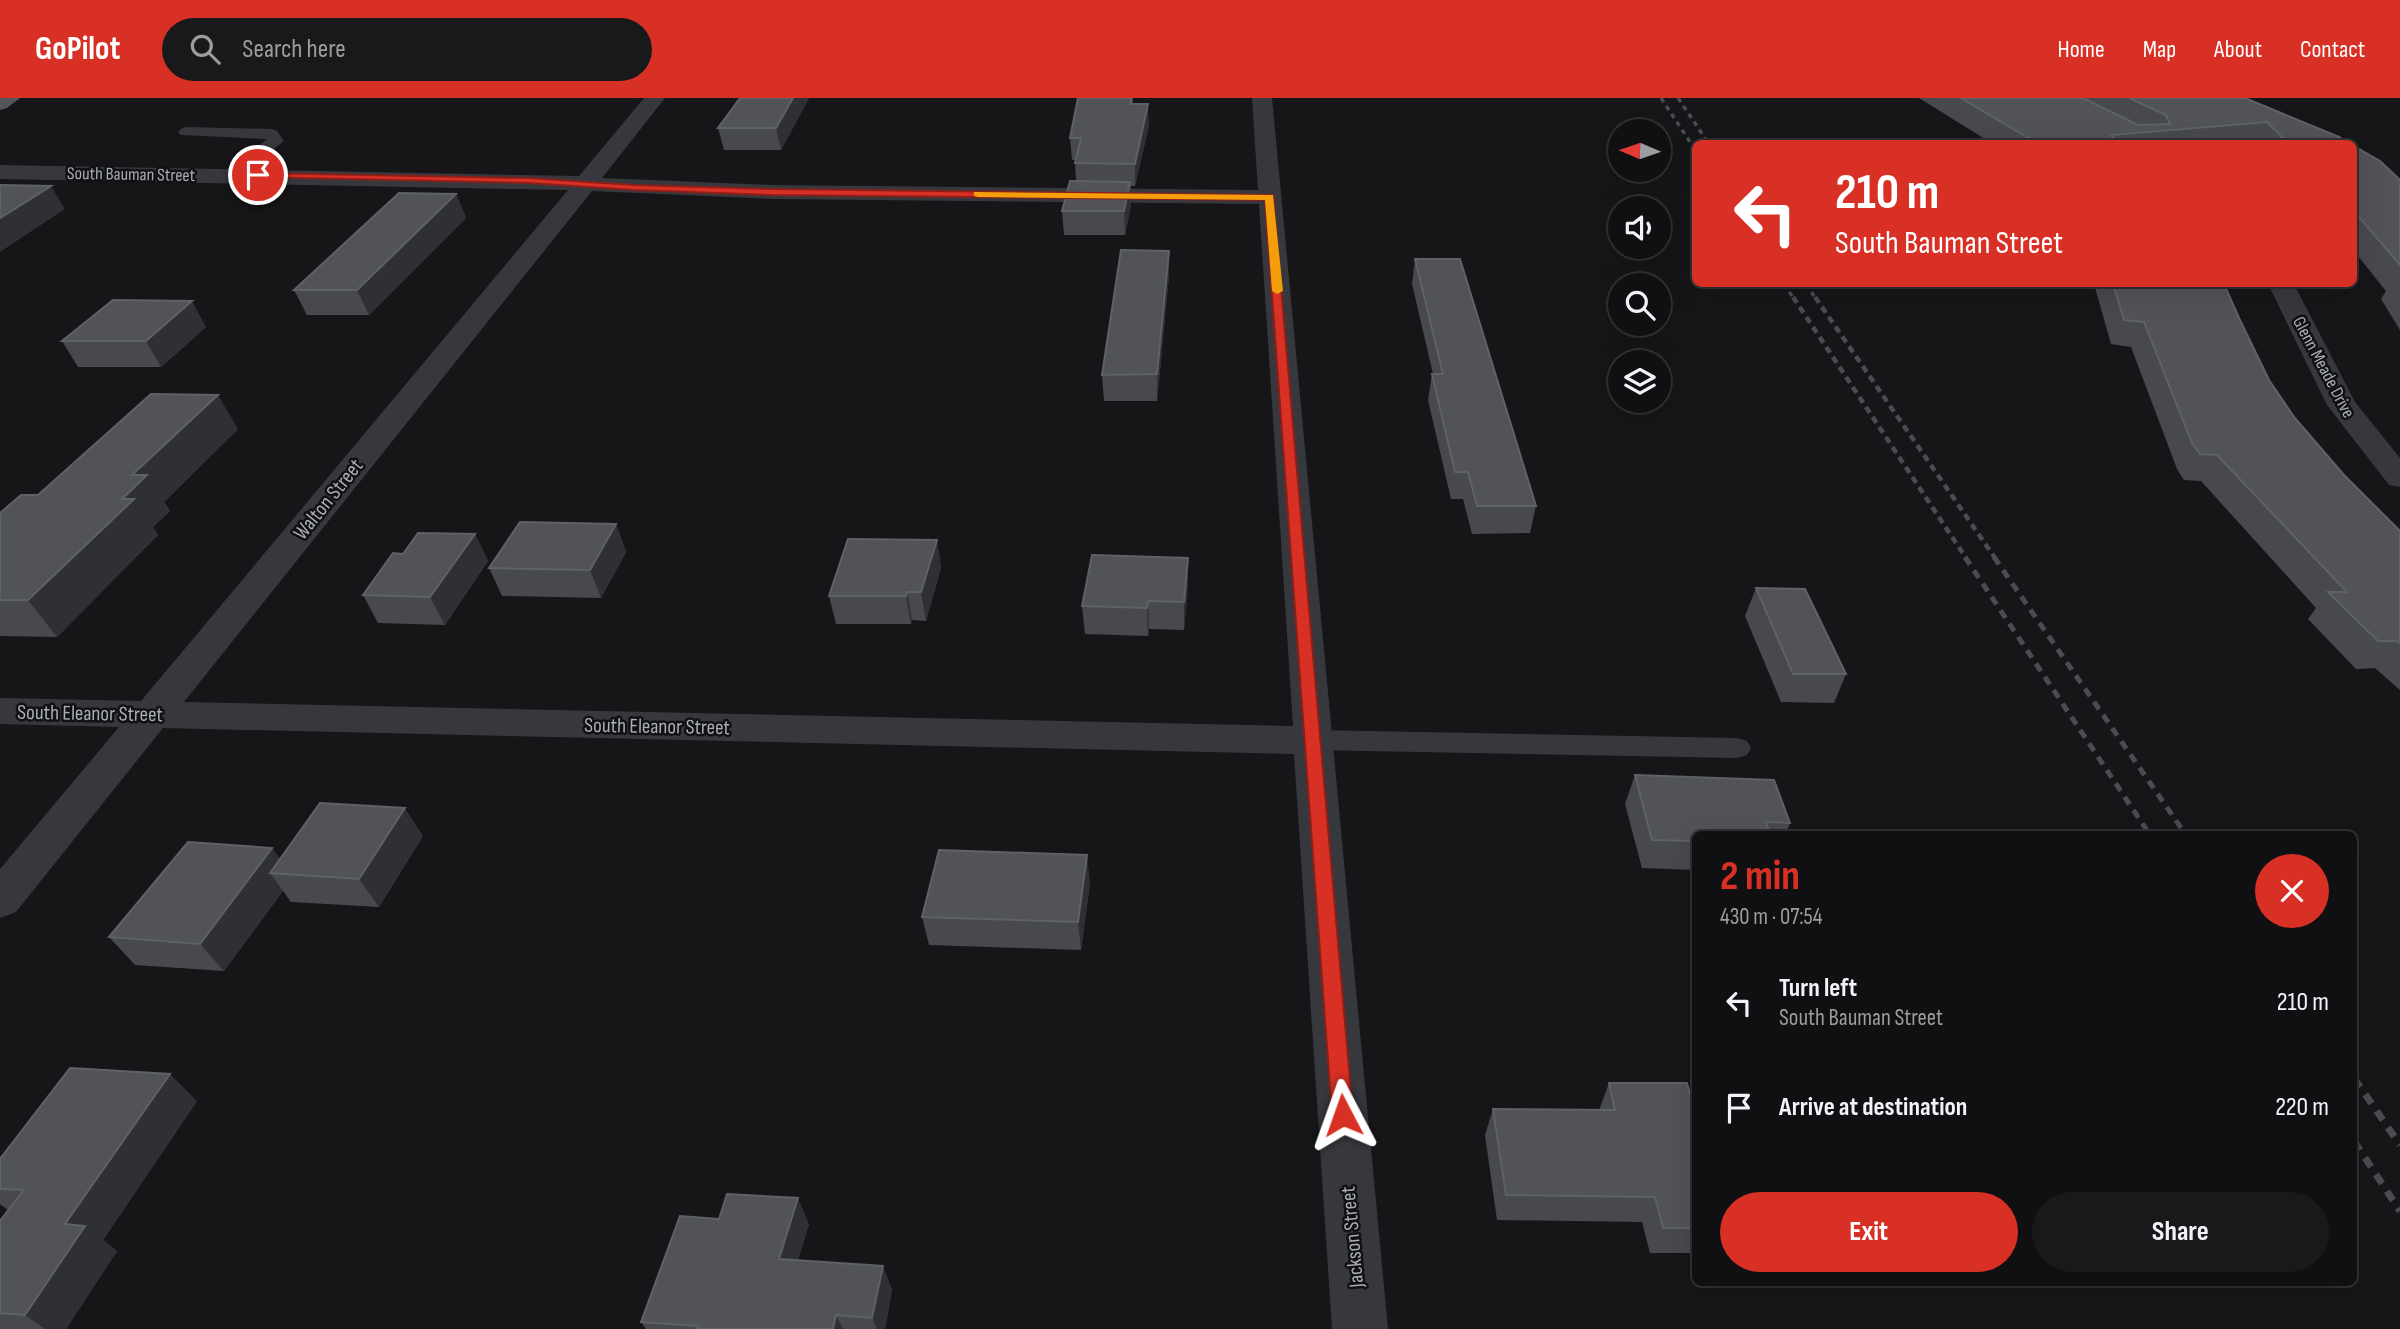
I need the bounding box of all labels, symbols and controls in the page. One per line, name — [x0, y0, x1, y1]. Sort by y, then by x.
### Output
search box — [162, 18, 652, 81]
text: GoPilot — [35, 29, 120, 69]
icon: search — [186, 30, 224, 68]
text: Search here — [242, 34, 346, 65]
text: Home — [2057, 35, 2105, 64]
text: Map — [2143, 35, 2176, 64]
text: About — [2214, 35, 2262, 64]
text: Contact — [2300, 35, 2365, 64]
north arrow — [1608, 119, 1671, 182]
map controls — [1608, 119, 1671, 413]
pin — [228, 145, 288, 205]
icon: arrive — [239, 156, 277, 194]
street label: South Bauman Street — [67, 163, 196, 186]
text: 210 m — [1835, 164, 1939, 223]
icon: left — [1720, 168, 1811, 259]
button: sound — [1608, 196, 1671, 259]
text: South Bauman Street — [1835, 224, 2063, 263]
button: search — [1608, 273, 1671, 336]
street label: Glenn Meade Drive — [2288, 313, 2359, 422]
button: layers — [1608, 350, 1671, 413]
street label: Walton Street — [288, 454, 369, 545]
street label: South Eleanor Street — [17, 700, 163, 727]
street label: South Eleanor Street — [584, 713, 730, 740]
text: 2 min — [1720, 851, 1800, 902]
button: close — [2255, 854, 2329, 928]
text: 430 m · 07:54 — [1720, 903, 1822, 931]
text: Turn left — [1779, 973, 1857, 1004]
icon: left — [1720, 984, 1758, 1022]
text: 210 m — [2277, 987, 2329, 1018]
text: South Bauman Street — [1779, 1004, 1943, 1032]
position arrow — [1306, 1078, 1380, 1152]
icon: arrive — [1720, 1089, 1758, 1127]
text: Arrive at destination — [1779, 1092, 1967, 1123]
text: 220 m — [2275, 1092, 2329, 1123]
street label: Jackson Street — [1336, 1185, 1369, 1290]
button: Exit — [1720, 1192, 2018, 1272]
button: Share — [2032, 1192, 2329, 1272]

